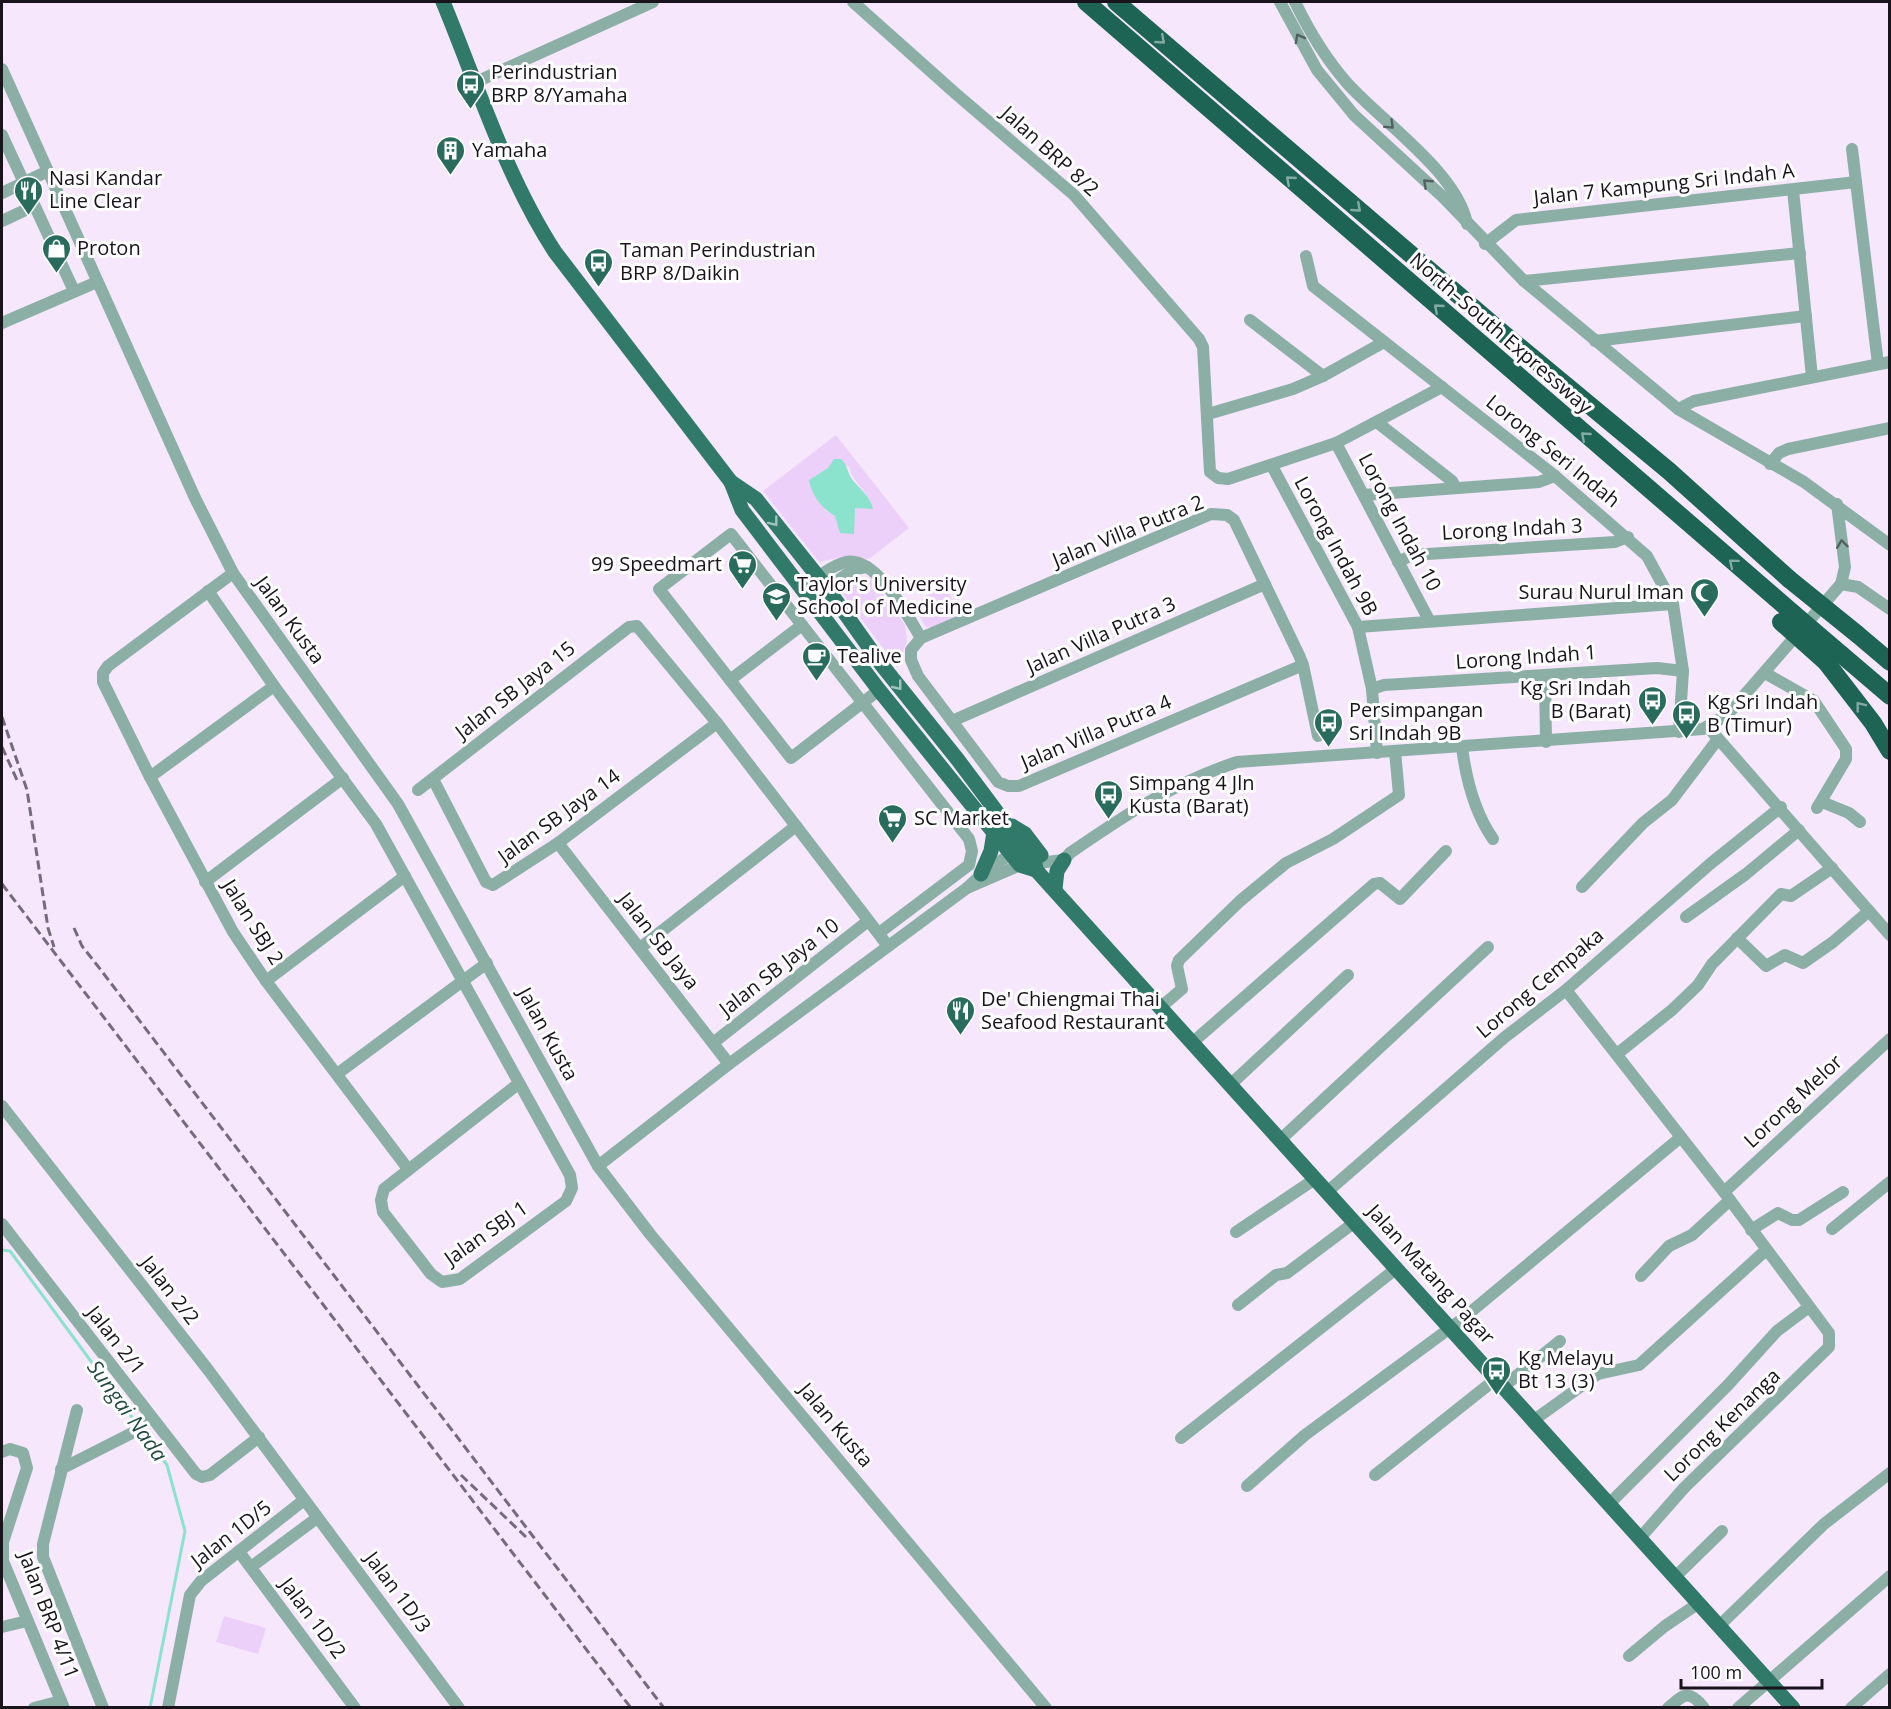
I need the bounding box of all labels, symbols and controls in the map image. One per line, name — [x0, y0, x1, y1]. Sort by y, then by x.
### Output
one-way arrow — [1154, 32, 1165, 43]
one-way arrow — [1295, 33, 1306, 44]
place label: Perindustrian BRP 8/Yamaha — [491, 58, 628, 108]
bus stop icon: Perindustrian BRP 8/Yamaha — [454, 68, 486, 110]
street label: Jalan BRP 8/2 — [994, 98, 1105, 202]
one-way arrow — [1383, 118, 1394, 129]
building icon: Yamaha — [435, 134, 467, 176]
place label: Yamaha — [472, 136, 547, 163]
street label: Jalan 7 Kampung Sri Indah A — [1530, 156, 1796, 211]
place label: Nasi Kandar Line Clear — [49, 164, 162, 214]
restaurant icon: Nasi Kandar Line Clear — [12, 174, 44, 216]
one-way arrow — [1286, 176, 1297, 187]
one-way arrow — [1423, 179, 1434, 190]
one-way arrow — [1350, 200, 1361, 211]
shop icon: Proton — [40, 232, 72, 274]
place label: Proton — [77, 234, 141, 261]
place label: Taman Perindustrian BRP 8/Daikin — [620, 236, 816, 286]
bus stop icon: Taman Perindustrian BRP 8/Daikin — [583, 246, 615, 288]
street label: North–South Expressway — [1404, 246, 1599, 420]
one-way arrow — [1434, 304, 1445, 315]
street label: Lorong Seri Indah — [1481, 388, 1626, 513]
one-way arrow — [1581, 432, 1592, 443]
street label: Lorong Indah 10 — [1353, 448, 1448, 595]
street label: Lorong Indah 9B — [1288, 471, 1385, 620]
street label: Jalan Villa Putra 2 — [1046, 488, 1207, 574]
street label: Lorong Indah 3 — [1441, 511, 1583, 546]
one-way arrow — [766, 515, 777, 526]
one-way arrow — [1836, 540, 1849, 549]
supermarket icon: 99 Speedmart — [727, 548, 759, 590]
place label: 99 Speedmart — [591, 550, 722, 577]
one-way arrow — [1729, 559, 1740, 570]
street label: Jalan Kusta — [248, 569, 331, 669]
place label: Taylor's University School of Medicine — [797, 570, 973, 620]
mosque icon: Surau Nurul Iman — [1689, 576, 1721, 618]
place label: Surau Nurul Iman — [1519, 578, 1684, 605]
school or university icon: Taylor's University School of Medicine — [760, 580, 792, 622]
street label: Jalan Villa Putra 3 — [1020, 589, 1180, 680]
street label: Jalan SB Jaya 15 — [448, 634, 580, 746]
street label: Lorong Indah 1 — [1455, 638, 1597, 675]
cafe icon: Tealive — [800, 640, 832, 682]
place label: Tealive — [837, 642, 902, 669]
place label: Kg Sri Indah B (Barat) — [1520, 674, 1631, 724]
one-way arrow — [891, 679, 902, 690]
bus stop icon: Kg Sri Indah B (Barat) — [1636, 684, 1668, 726]
street label: Jalan Villa Putra 4 — [1015, 687, 1176, 776]
place label: Kg Sri Indah B (Timur) — [1707, 688, 1818, 738]
place label: Persimpangan Sri Indah 9B — [1349, 696, 1483, 746]
bus stop icon: Kg Sri Indah B (Timur) — [1670, 698, 1702, 740]
one-way arrow — [1856, 701, 1867, 712]
bus stop icon: Persimpangan Sri Indah 9B — [1312, 706, 1344, 748]
street label: Jalan SB Jaya 14 — [491, 762, 626, 870]
place label: Simpang 4 Jln Kusta (Barat) — [1129, 769, 1255, 819]
bus stop icon: Simpang 4 Jln Kusta (Barat) — [1092, 778, 1124, 820]
supermarket icon: SC Market — [877, 802, 909, 844]
place label: SC Market — [914, 804, 1009, 831]
street label: Jalan SBJ 2 — [215, 872, 290, 970]
street label: Jalan SB Jaya — [612, 885, 706, 995]
street label: Jalan SB Jaya 10 — [712, 911, 844, 1023]
street label: Lorong Cempaka — [1470, 921, 1609, 1044]
street label: Jalan Kusta — [511, 981, 585, 1085]
place label: De' Chiengmai Thai Seafood Restaurant — [981, 985, 1165, 1035]
restaurant icon: De' Chiengmai Thai Seafood Restaurant — [944, 994, 976, 1036]
street label: Lorong Melor — [1738, 1048, 1848, 1153]
street label: Jalan SBJ 1 — [437, 1194, 533, 1272]
street label: Jalan Matang Pagar — [1360, 1197, 1501, 1349]
street label: Jalan 2/2 — [134, 1248, 206, 1330]
street label: Jalan 2/1 — [80, 1298, 152, 1380]
place label: Kg Melayu Bt 13 (3) — [1518, 1344, 1614, 1394]
water label: Sungai Nada — [82, 1354, 174, 1467]
bus stop icon: Kg Melayu Bt 13 (3) — [1481, 1354, 1513, 1396]
street label: Lorong Kenanga — [1658, 1362, 1786, 1487]
street label: Jalan Kusta — [792, 1375, 880, 1473]
street label: Jalan 1D/5 — [183, 1494, 276, 1575]
street label: Jalan 1D/3 — [358, 1544, 438, 1638]
street label: Jalan BRP 4/11 — [12, 1545, 86, 1682]
street label: Jalan 1D/2 — [273, 1570, 353, 1664]
scale bar — [1681, 1652, 1822, 1690]
text: 100 m — [1690, 1660, 1742, 1684]

